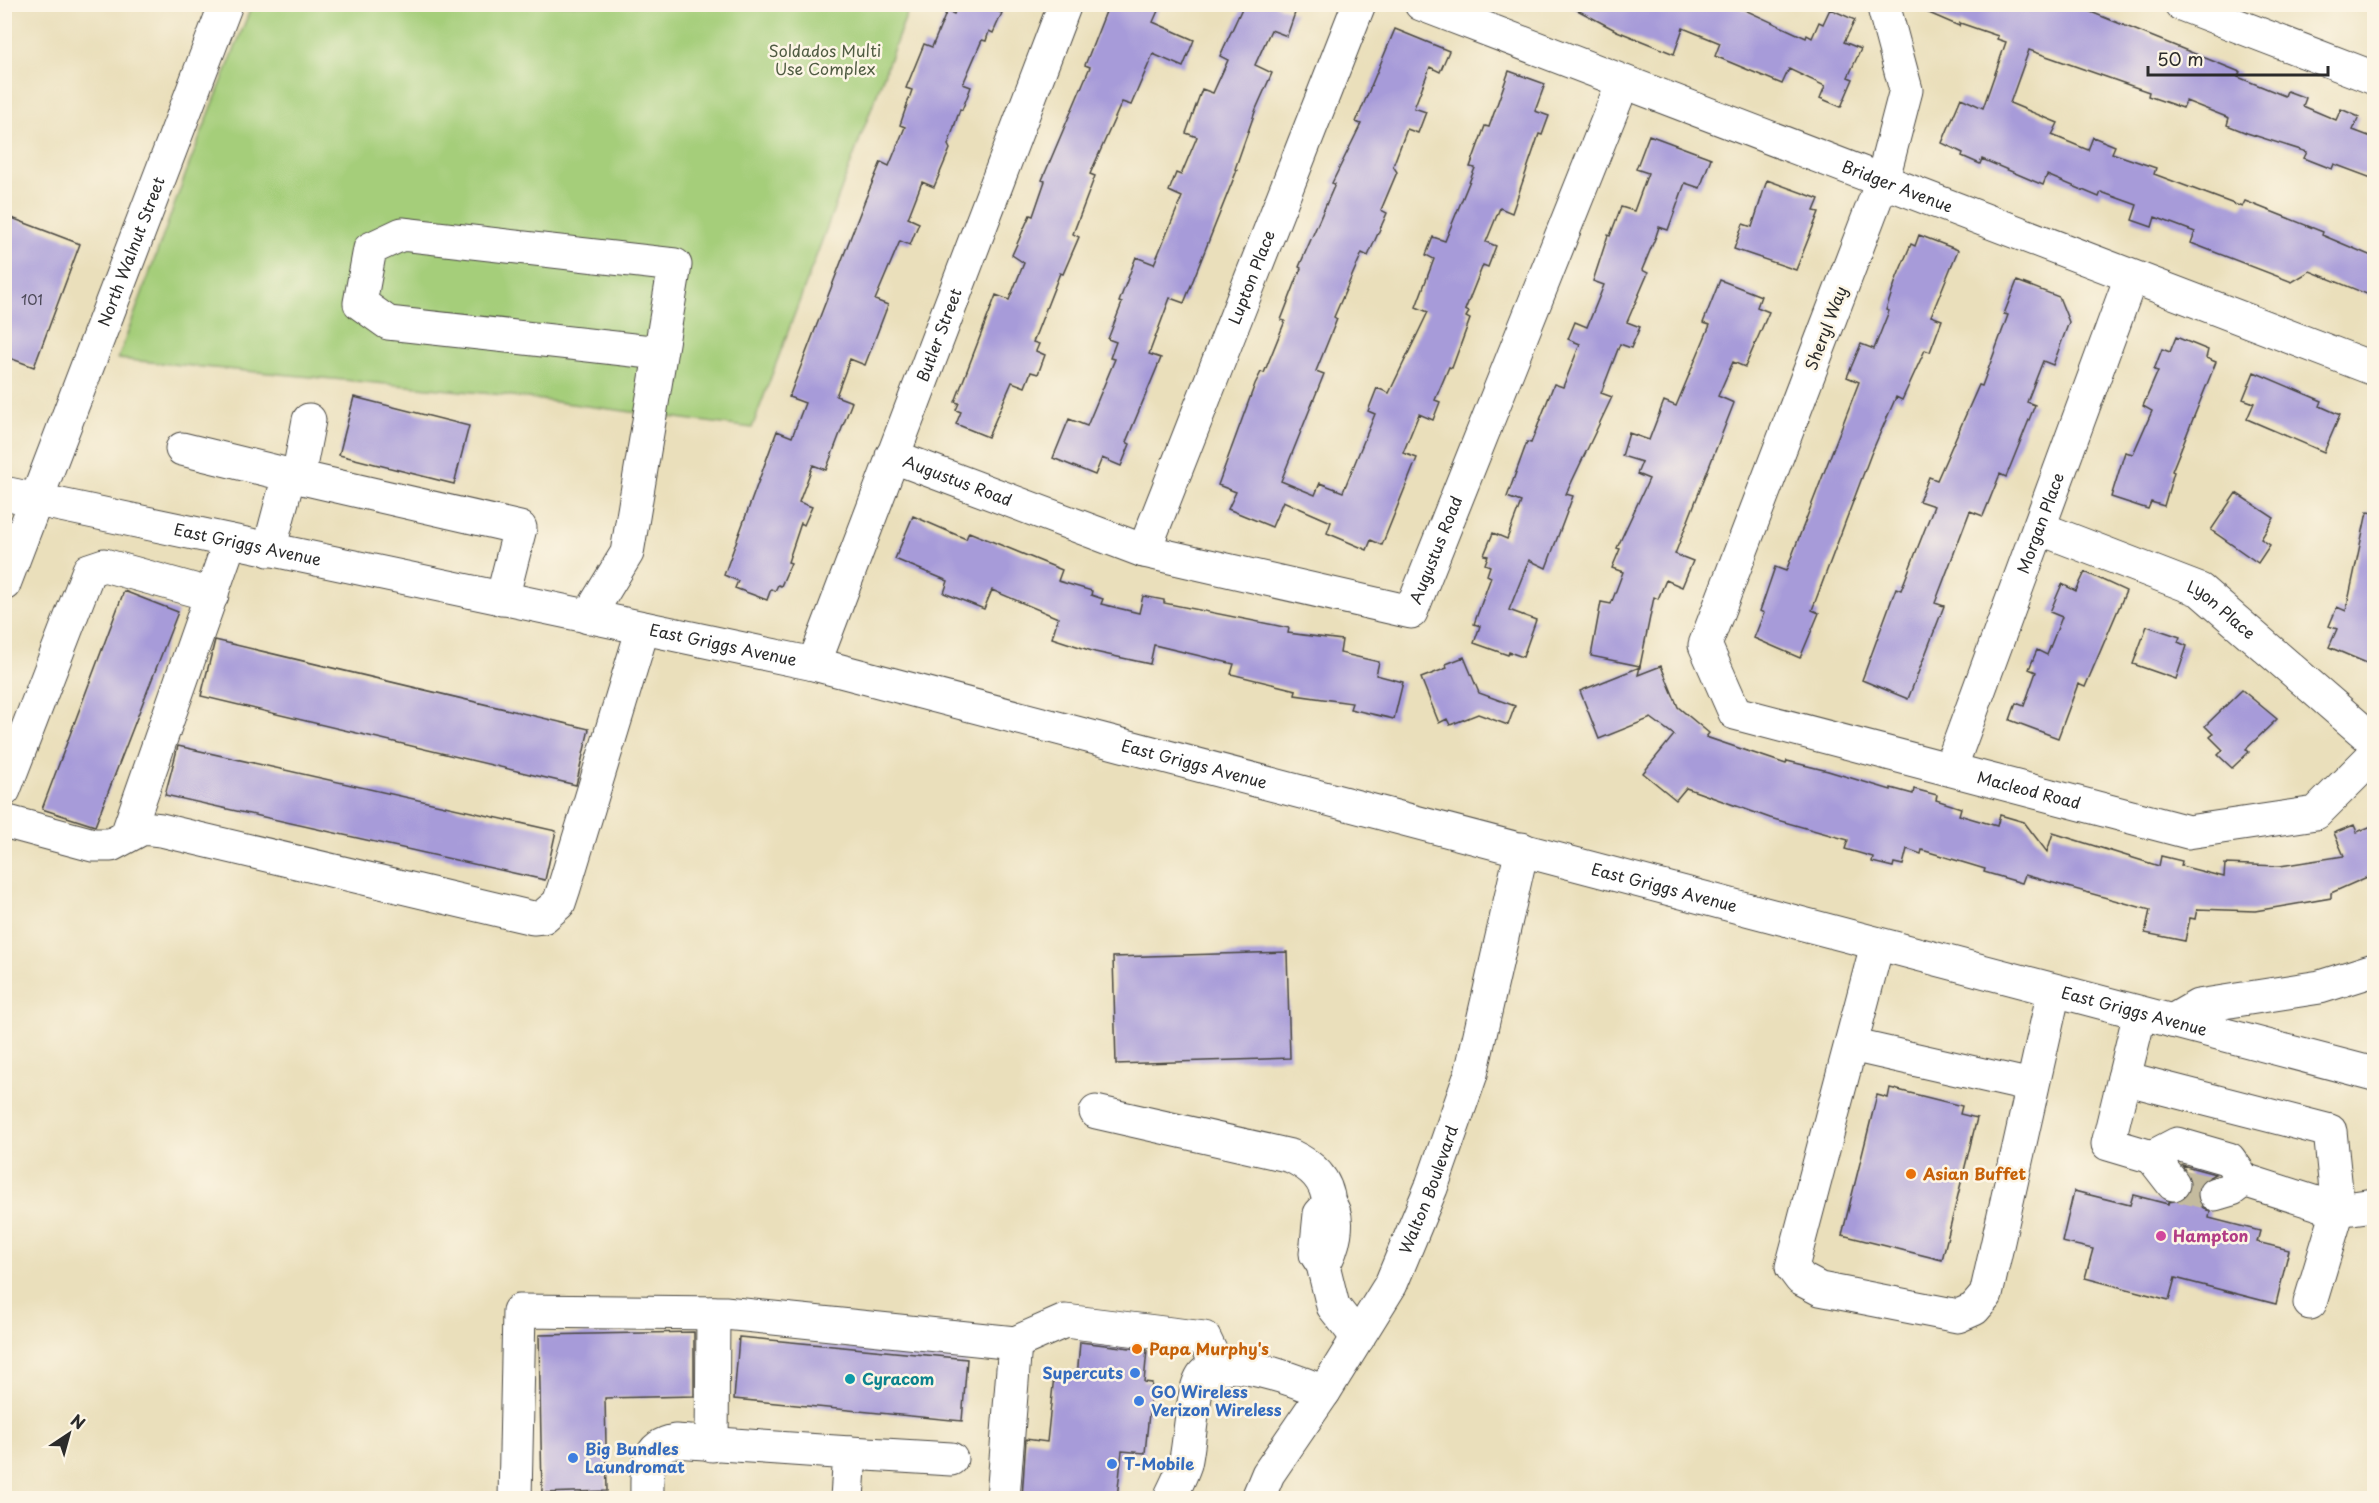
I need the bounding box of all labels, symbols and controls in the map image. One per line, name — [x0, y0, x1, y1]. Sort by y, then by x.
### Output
park label: Soldados Multi Use Complex — [769, 38, 881, 80]
scale bar — [2148, 39, 2328, 77]
text: 50 m — [2157, 45, 2204, 72]
street label: Bridger Avenue — [1839, 153, 1957, 218]
street label: North Walnut Street — [91, 172, 170, 329]
street label: Lupton Place — [1221, 226, 1280, 328]
street label: Sheryl Way — [1798, 282, 1852, 373]
street label: Butler Street — [910, 284, 967, 385]
house number: 101 — [21, 289, 43, 310]
street label: Augustus Road — [900, 448, 1016, 511]
street label: Morgan Place — [2010, 469, 2069, 577]
street label: Augustus Road — [1402, 492, 1467, 607]
street label: East Griggs Avenue — [172, 516, 324, 571]
street label: Lyon Place — [2184, 573, 2261, 644]
street label: East Griggs Avenue — [648, 617, 799, 671]
street label: East Griggs Avenue — [1119, 732, 1270, 794]
street label: Macleod Road — [1975, 764, 2084, 814]
street label: East Griggs Avenue — [1589, 856, 1740, 917]
street label: East Griggs Avenue — [2059, 979, 2210, 1041]
street label: Walton Boulevard — [1392, 1122, 1463, 1257]
place label: Asian Buffet — [1922, 1161, 2026, 1185]
marker: Asian Buffet — [1904, 1167, 1918, 1181]
place label: Hampton — [2173, 1223, 2248, 1247]
marker: Hampton — [2154, 1229, 2168, 1243]
place label: Papa Murphy's — [1149, 1336, 1269, 1360]
marker: Papa Murphy's — [1130, 1342, 1144, 1356]
place label: Supercuts — [1043, 1360, 1123, 1384]
place label: Cyracom — [862, 1366, 934, 1390]
marker: Supercuts — [1128, 1366, 1142, 1380]
marker: Cyracom — [843, 1372, 857, 1386]
place label: GO Wireless Verizon Wireless — [1151, 1379, 1282, 1421]
marker: GO Wireless Verizon Wireless — [1132, 1394, 1146, 1408]
north arrow — [39, 1404, 99, 1464]
text: N — [66, 1408, 91, 1434]
place label: Big Bundles Laundromat — [585, 1436, 685, 1478]
marker: Big Bundles Laundromat — [566, 1451, 580, 1465]
place label: T-Mobile — [1124, 1451, 1194, 1475]
marker: T-Mobile — [1105, 1457, 1119, 1471]

